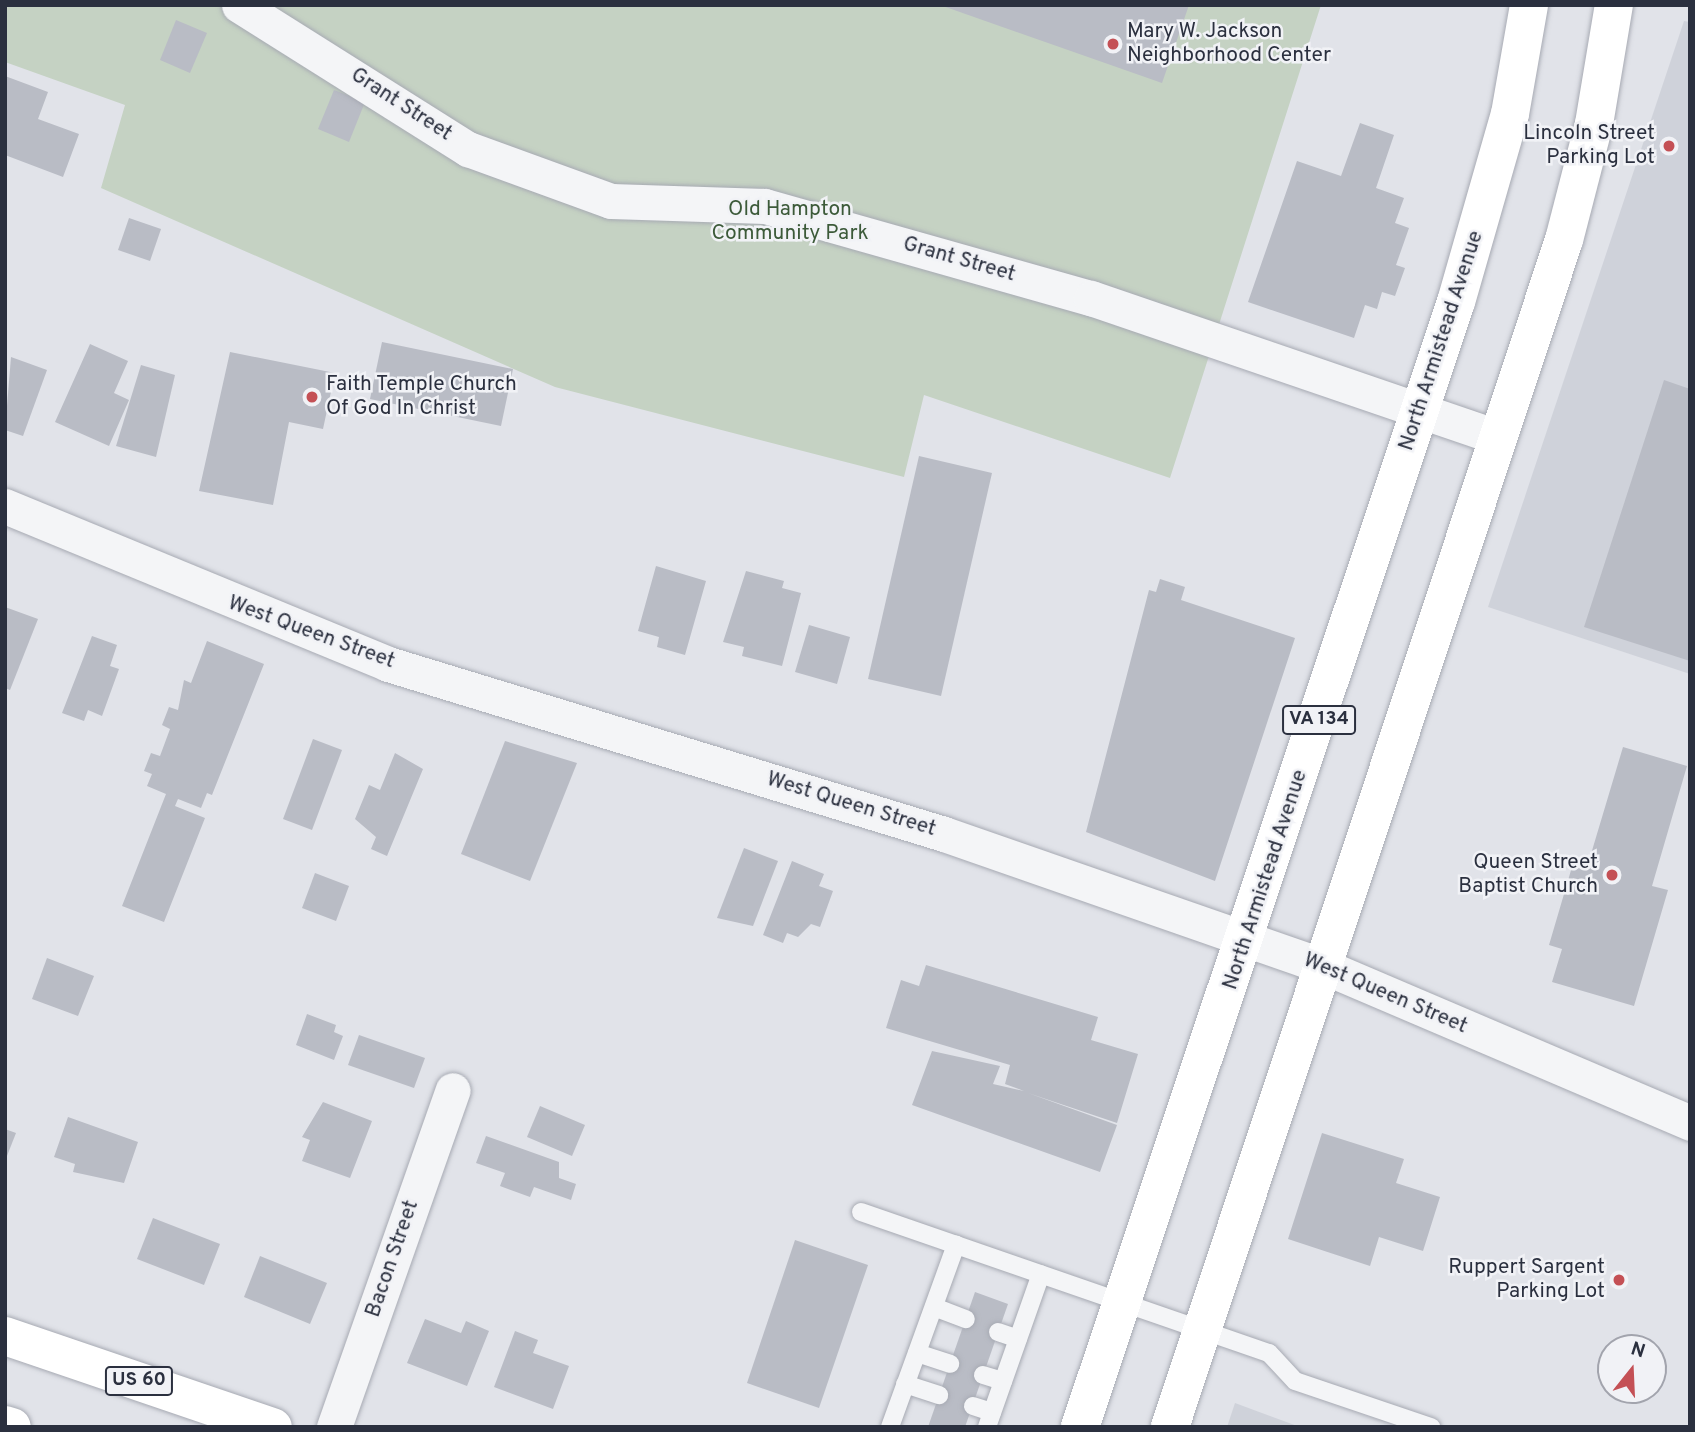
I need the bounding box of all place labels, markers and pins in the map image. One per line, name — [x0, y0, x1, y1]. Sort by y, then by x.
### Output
place label: Mary W. Jackson Neighborhood Center — [1127, 19, 1331, 69]
marker: Mary W. Jackson Neighborhood Center — [1105, 36, 1121, 52]
place label: Lincoln Street Parking Lot — [1523, 121, 1655, 171]
marker: Lincoln Street Parking Lot — [1661, 138, 1677, 154]
place label: Faith Temple Church Of God In Christ — [326, 372, 518, 422]
marker: Faith Temple Church Of God In Christ — [304, 389, 320, 405]
place label: Queen Street Baptist Church — [1458, 850, 1598, 900]
marker: Queen Street Baptist Church — [1604, 867, 1620, 883]
place label: Ruppert Sargent Parking Lot — [1448, 1255, 1605, 1305]
marker: Ruppert Sargent Parking Lot — [1611, 1272, 1627, 1288]

